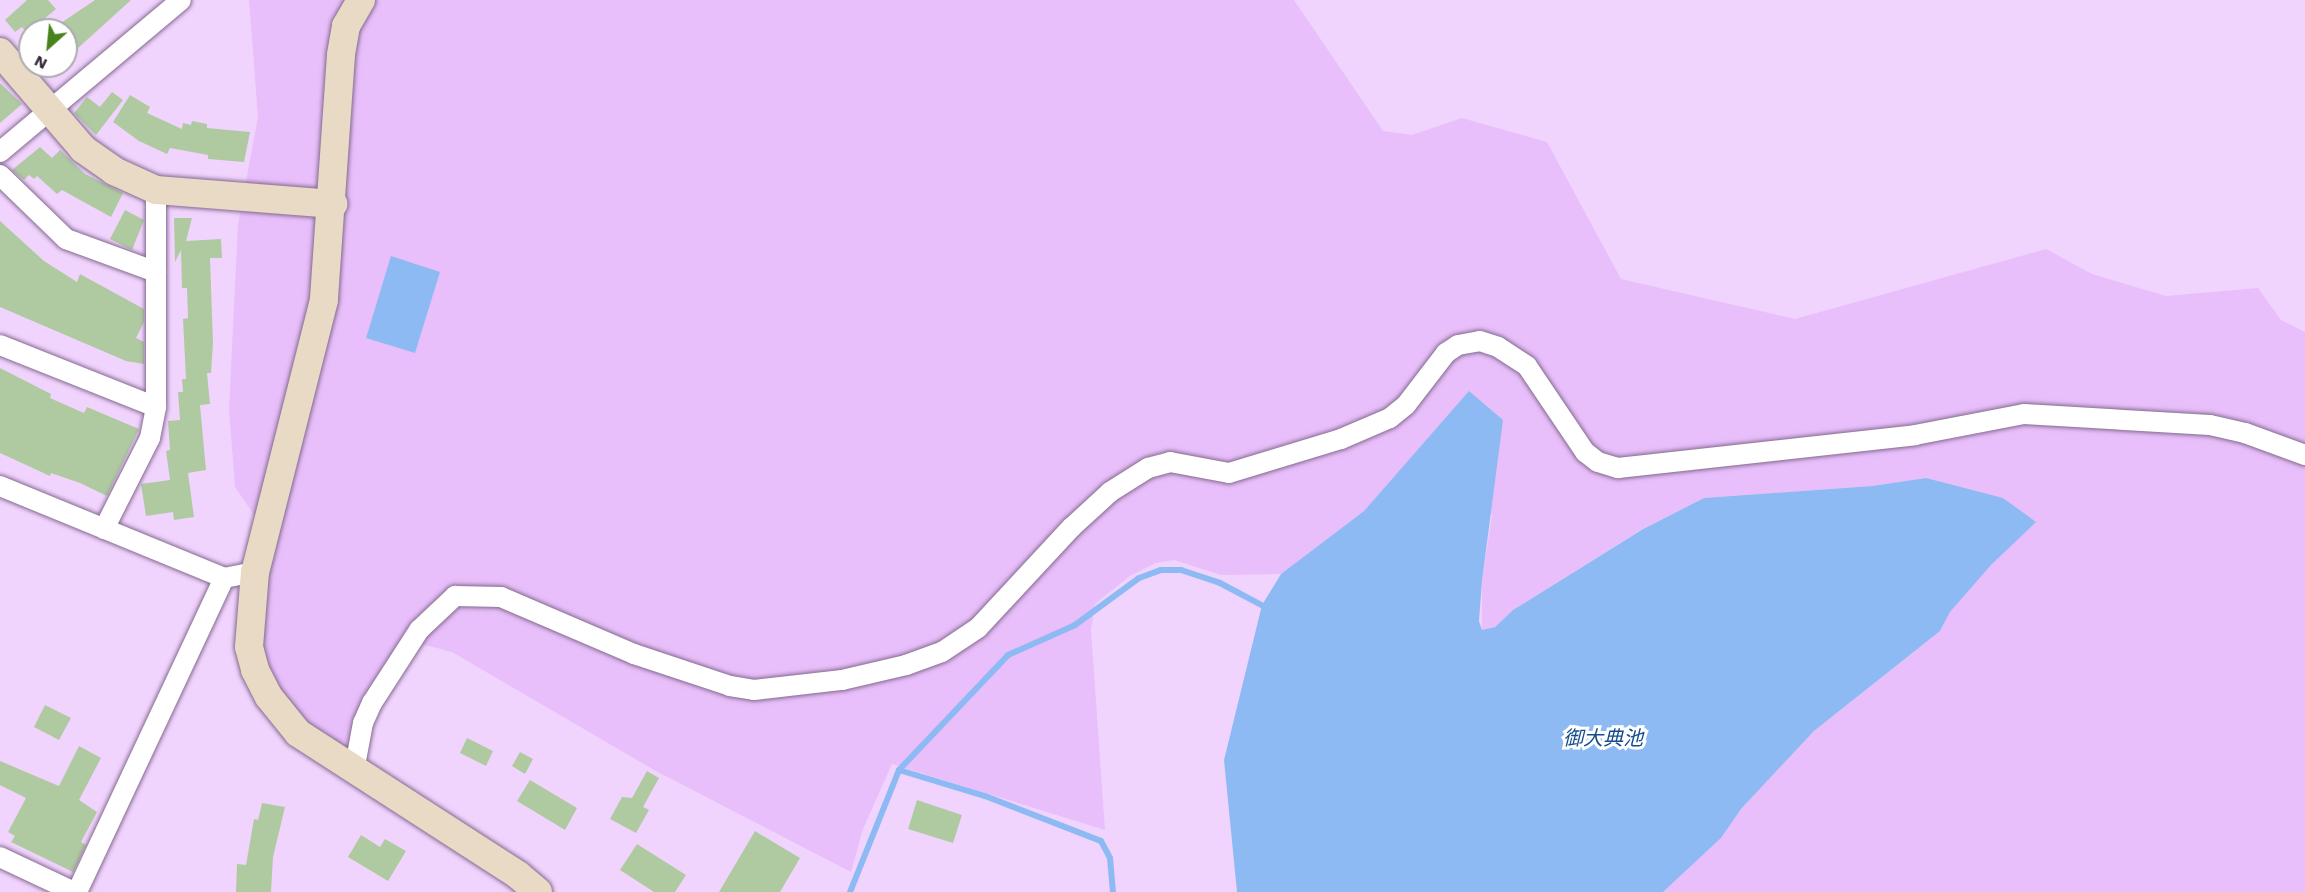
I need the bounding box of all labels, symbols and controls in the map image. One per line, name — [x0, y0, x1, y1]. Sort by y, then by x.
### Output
north arrow — [18, 18, 78, 78]
text: N — [31, 52, 50, 74]
water label: 御大典池 — [1563, 726, 1643, 750]

